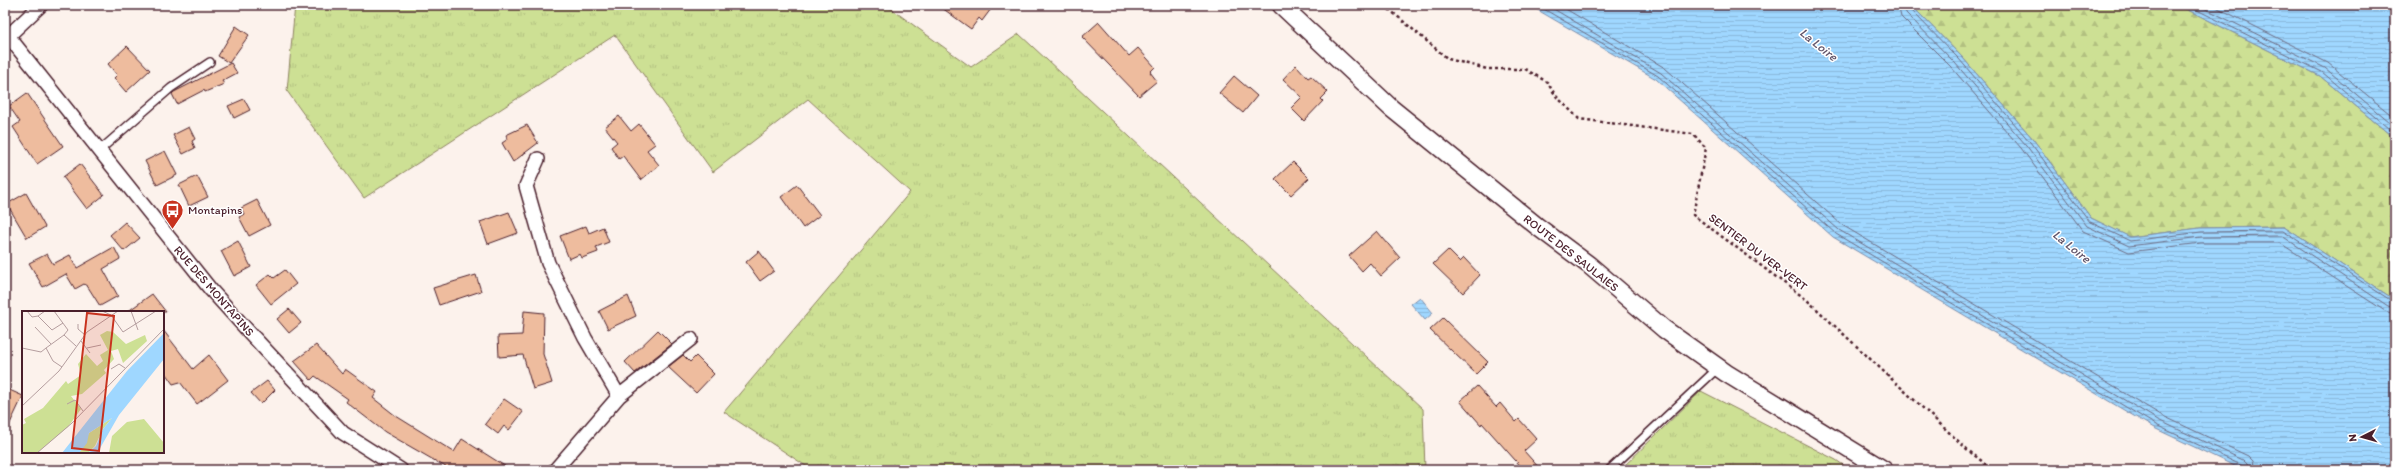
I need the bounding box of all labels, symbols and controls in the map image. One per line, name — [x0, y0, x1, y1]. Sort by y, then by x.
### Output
water label: La Loire — [1797, 25, 1841, 65]
bus stop icon: Montapins — [159, 197, 185, 230]
place label: Montapins — [188, 203, 242, 217]
street label: SENTIER DU VER-VERT — [1706, 210, 1810, 294]
street label: ROUTE DES SAULAIES — [1521, 212, 1621, 295]
water label: La Loire — [2050, 227, 2094, 267]
street label: RUE DES MONTAPINS — [171, 243, 257, 339]
inset map — [22, 311, 164, 453]
north arrow — [2342, 417, 2382, 457]
text: N — [2346, 434, 2359, 442]

